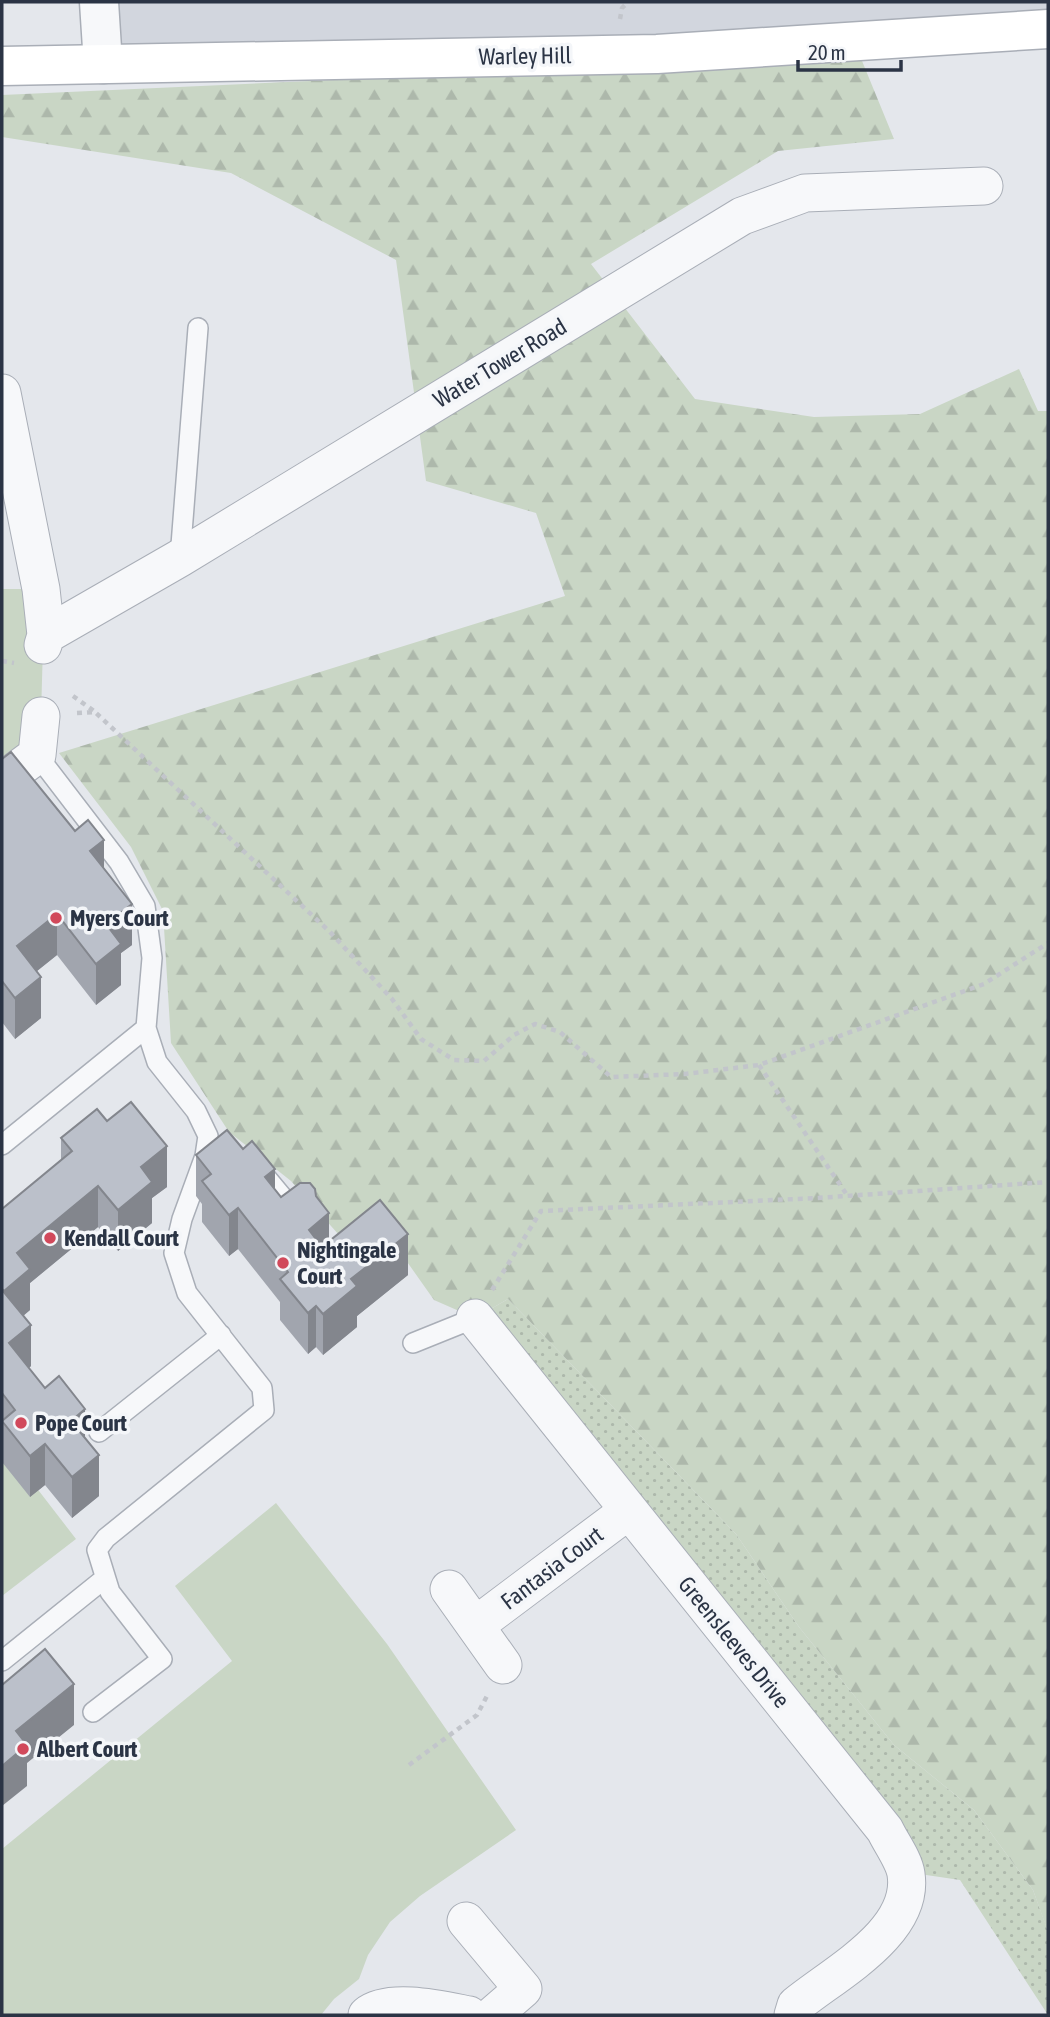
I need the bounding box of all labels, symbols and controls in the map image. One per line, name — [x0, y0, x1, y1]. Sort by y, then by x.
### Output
scale bar — [798, 28, 901, 72]
text: 20 m — [808, 40, 846, 64]
street label: Warley Hill — [478, 42, 572, 70]
street label: Water Tower Road — [429, 313, 571, 413]
place label: Myers Court — [70, 905, 169, 931]
marker: Myers Court — [48, 910, 64, 926]
place label: Kendall Court — [64, 1225, 179, 1251]
marker: Kendall Court — [42, 1230, 58, 1246]
place label: Nightingale Court — [297, 1237, 396, 1289]
marker: Nightingale Court — [275, 1255, 291, 1271]
place label: Pope Court — [35, 1410, 127, 1436]
marker: Pope Court — [13, 1415, 29, 1431]
street label: Fantasia Court — [496, 1521, 608, 1615]
street label: Greensleeves Drive — [673, 1571, 795, 1713]
place label: Albert Court — [36, 1736, 138, 1762]
marker: Albert Court — [15, 1741, 31, 1757]

